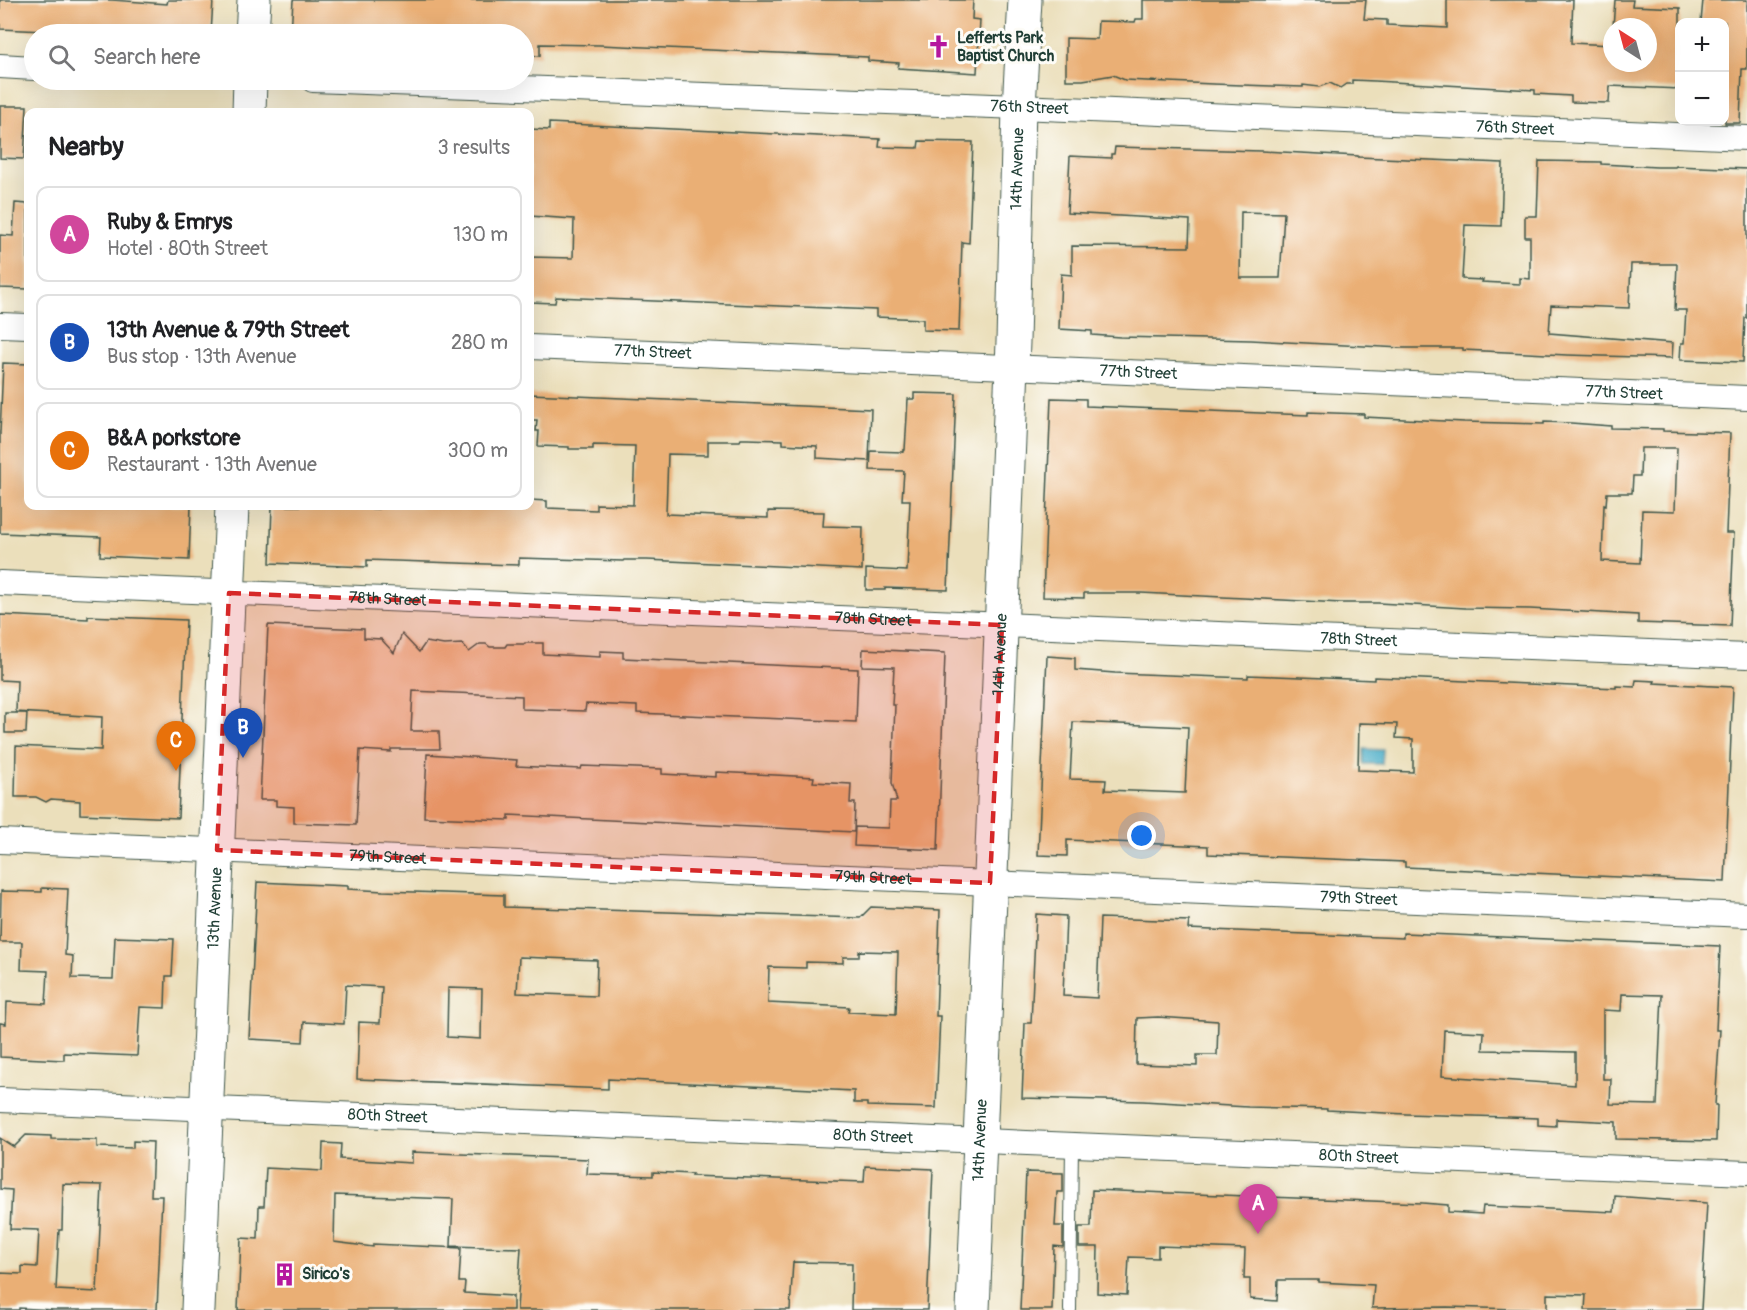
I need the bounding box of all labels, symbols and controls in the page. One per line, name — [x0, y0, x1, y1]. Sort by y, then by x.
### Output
north arrow — [1603, 18, 1657, 72]
map controls — [1675, 18, 1729, 126]
button: + — [1675, 18, 1729, 72]
search box — [24, 24, 534, 90]
place label: Lefferts Park Baptist Church — [957, 28, 1055, 66]
church icon: Lefferts Park Baptist Church — [926, 34, 952, 60]
icon: search — [45, 41, 78, 74]
text: Search here — [93, 43, 200, 71]
button: − — [1675, 72, 1729, 126]
street label: 76th Street — [990, 96, 1070, 119]
street label: 76th Street — [1475, 116, 1555, 140]
street label: 14th Avenue — [1006, 127, 1028, 210]
text: Nearby — [48, 131, 124, 163]
text: 3 results — [438, 135, 510, 160]
text: Ruby & Emrys — [107, 208, 232, 236]
text: A — [63, 222, 76, 247]
text: 130 m — [453, 222, 508, 247]
text: Hotel · 80th Street — [107, 236, 268, 261]
text: 13th Avenue & 79th Street — [107, 316, 349, 344]
text: B — [64, 330, 75, 355]
text: 280 m — [451, 330, 508, 355]
street label: 77th Street — [614, 341, 693, 364]
text: Bus stop · 13th Avenue — [107, 344, 296, 369]
street label: 77th Street — [1099, 361, 1178, 384]
street label: 77th Street — [1585, 381, 1664, 404]
text: B&A porkstore — [107, 424, 240, 452]
text: C — [63, 438, 76, 463]
text: 300 m — [447, 438, 508, 463]
text: Restaurant · 13th Avenue — [107, 452, 317, 477]
street label: 78th Street — [349, 588, 427, 611]
street label: 78th Street — [834, 608, 913, 631]
street label: 14th Avenue — [988, 613, 1012, 696]
street label: 78th Street — [1320, 628, 1398, 651]
pin: B — [224, 708, 262, 758]
pin: C — [156, 722, 195, 771]
your location — [1127, 821, 1156, 850]
street label: 79th Street — [348, 846, 427, 869]
street label: 79th Street — [834, 866, 913, 890]
street label: 13th Avenue — [203, 867, 227, 950]
street label: 79th Street — [1320, 887, 1399, 910]
street label: 14th Avenue — [968, 1099, 992, 1182]
street label: 80th Street — [347, 1105, 429, 1128]
street label: 80th Street — [833, 1125, 914, 1148]
street label: 80th Street — [1318, 1145, 1400, 1168]
pin: A — [1238, 1184, 1278, 1234]
building icon: Sirico's — [271, 1261, 297, 1287]
place label: Sirico's — [302, 1264, 351, 1284]

